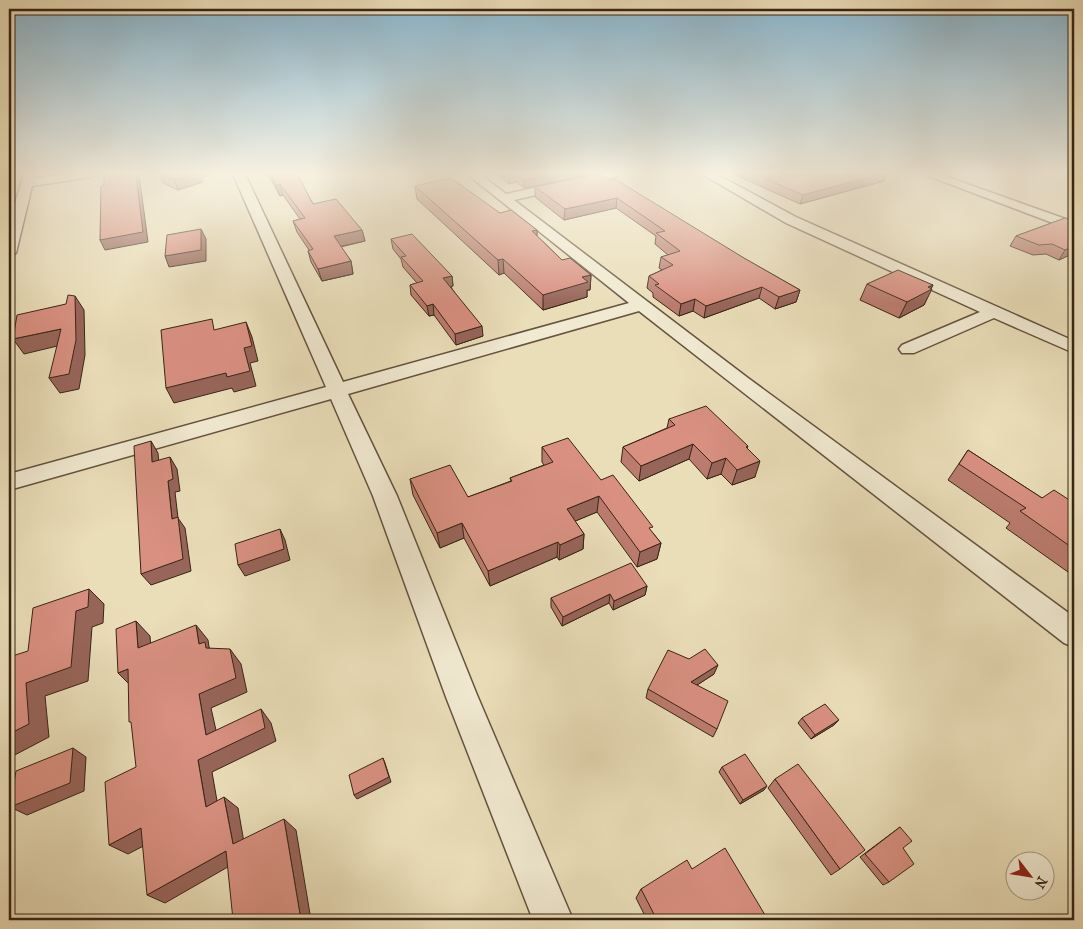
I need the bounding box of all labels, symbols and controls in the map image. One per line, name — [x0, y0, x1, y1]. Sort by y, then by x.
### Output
north arrow — [1006, 852, 1056, 902]
text: N — [1030, 874, 1051, 892]

